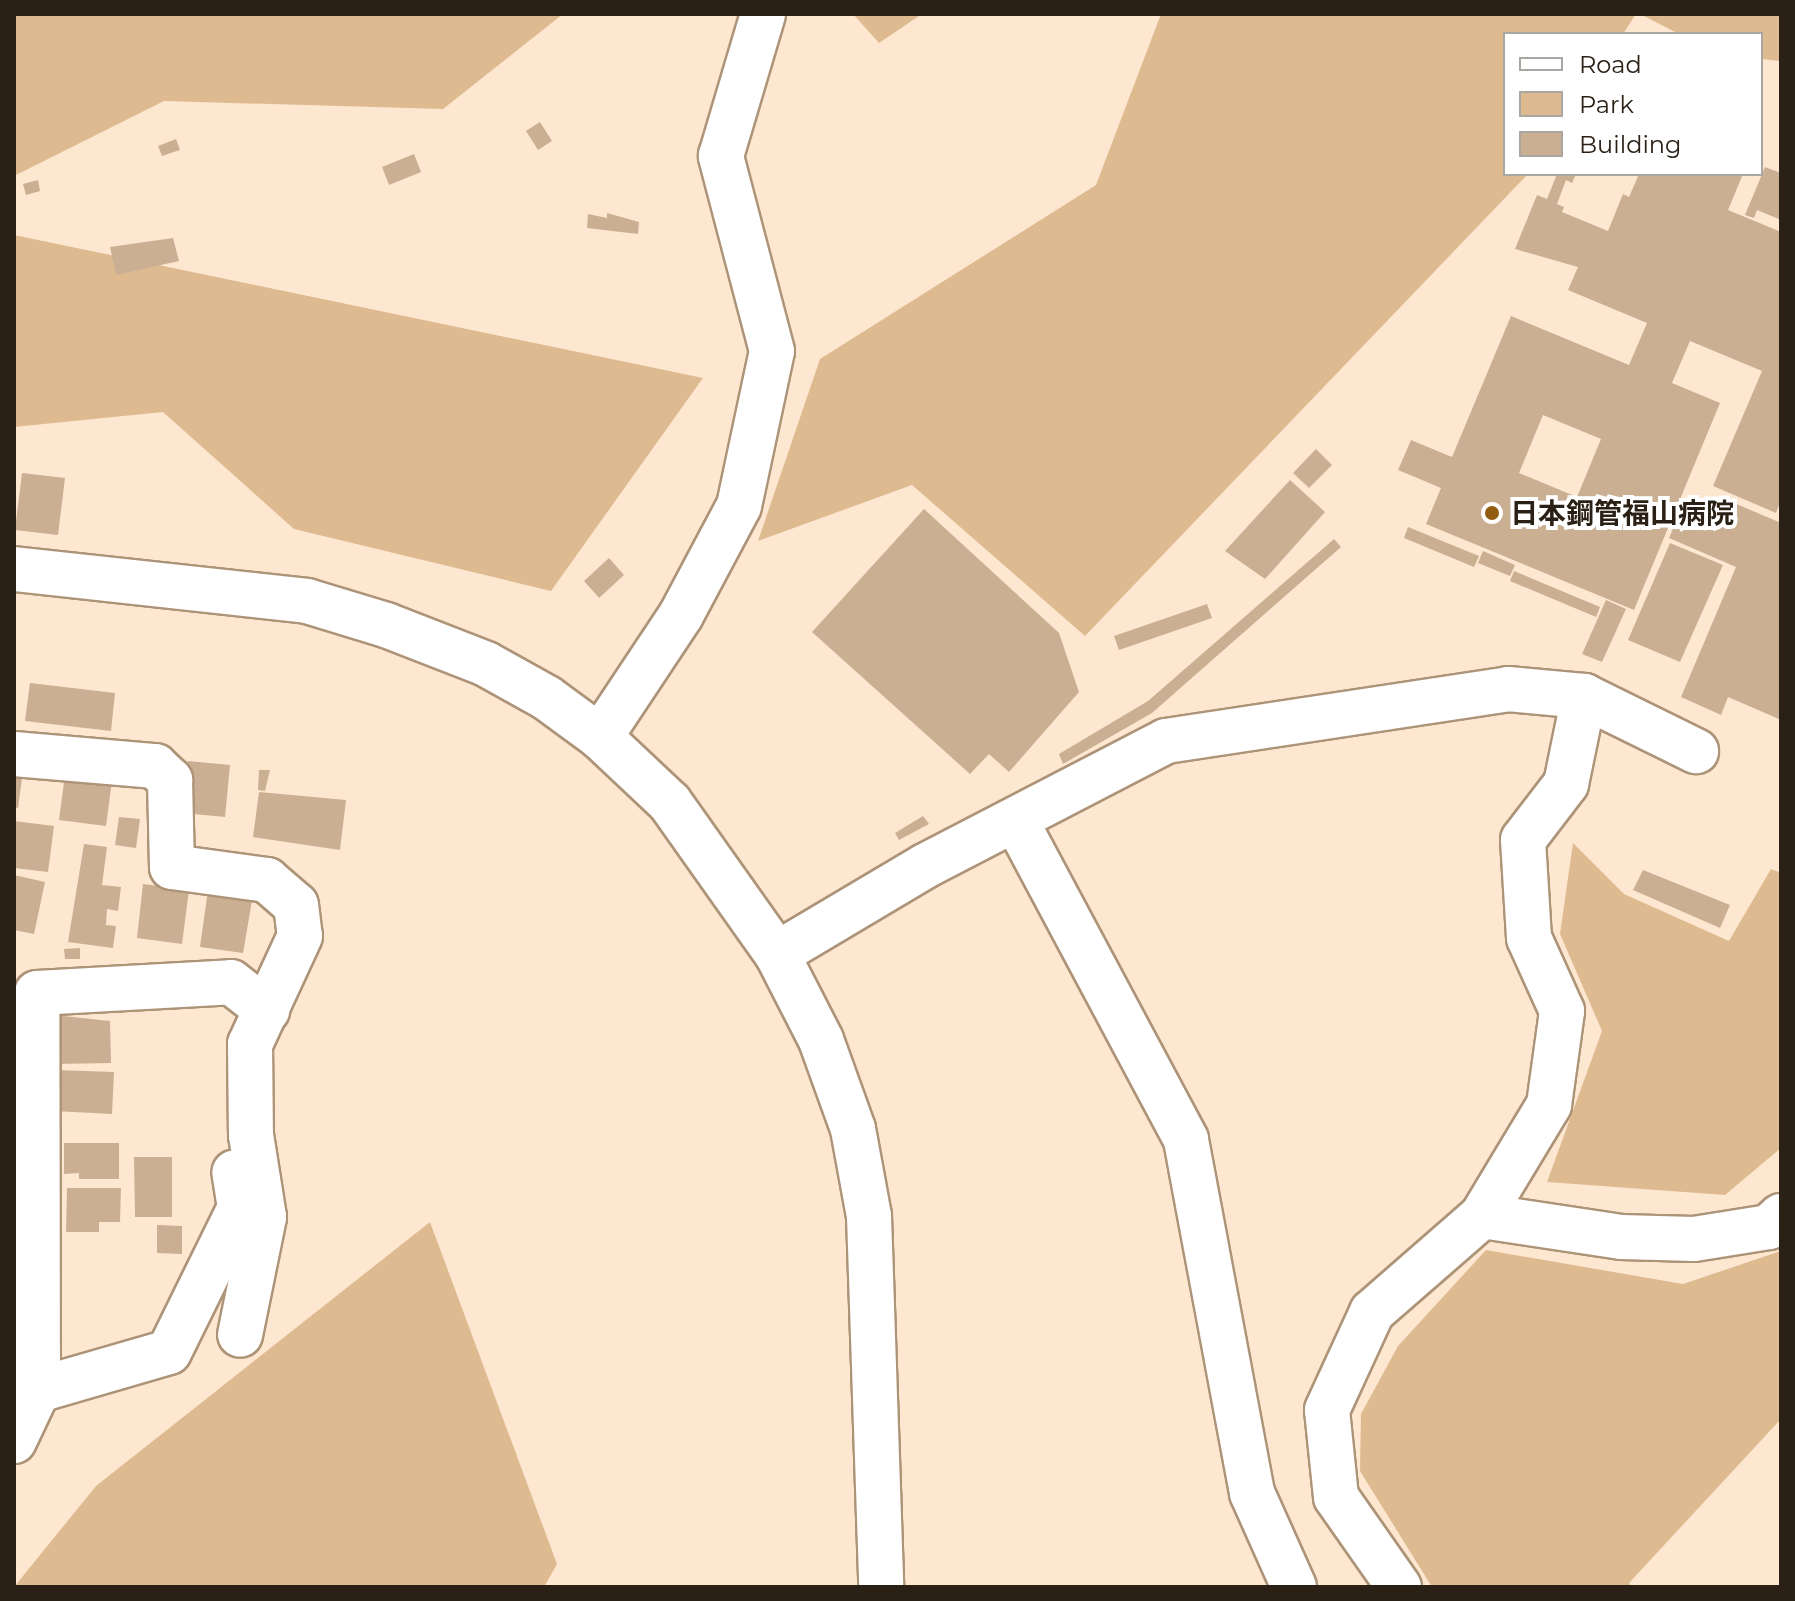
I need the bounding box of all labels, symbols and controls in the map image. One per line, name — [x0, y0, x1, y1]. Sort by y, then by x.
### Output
legend — [1503, 32, 1763, 176]
text: Road — [1579, 50, 1642, 79]
text: Park — [1579, 90, 1634, 119]
text: Building — [1579, 130, 1682, 159]
place label: 日本鋼管福山病院 — [1510, 496, 1734, 530]
marker: 日本鋼管福山病院 — [1481, 502, 1503, 524]

